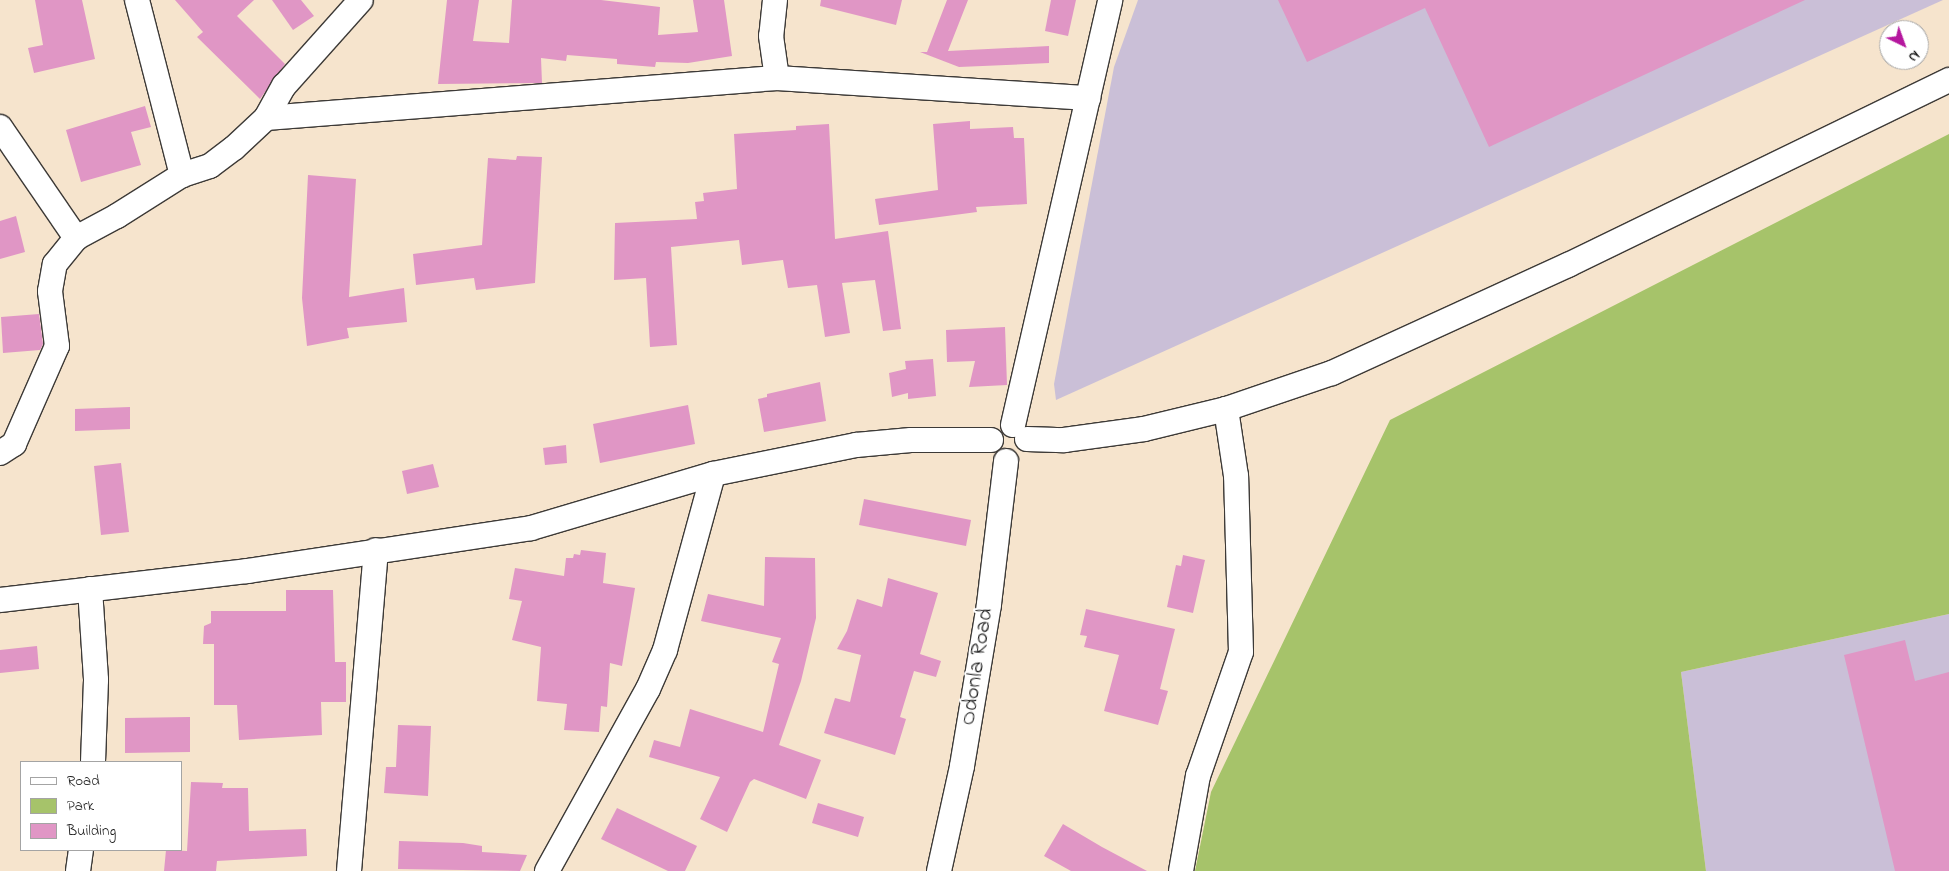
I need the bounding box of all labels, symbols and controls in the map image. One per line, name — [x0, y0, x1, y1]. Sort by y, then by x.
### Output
north arrow — [1879, 20, 1929, 70]
text: N — [1903, 45, 1924, 67]
street label: Odonla Road — [956, 607, 1000, 727]
legend — [20, 761, 182, 851]
text: Road — [67, 770, 100, 792]
text: Park — [67, 795, 94, 817]
text: Building — [67, 820, 116, 842]

